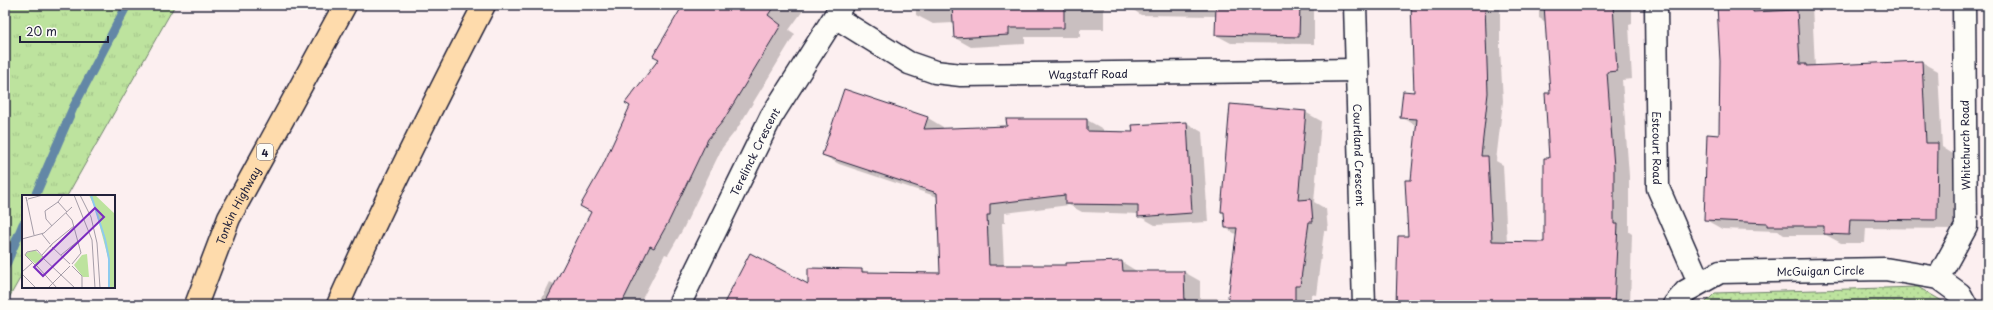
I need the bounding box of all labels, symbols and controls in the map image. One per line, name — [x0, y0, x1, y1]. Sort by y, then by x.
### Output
scale bar — [20, 18, 108, 44]
text: 20 m — [26, 22, 57, 40]
street label: Wagstaff Road — [1048, 64, 1128, 82]
street label: Whitchurch Road — [1956, 100, 1974, 190]
street label: Courtland Crescent — [1349, 103, 1370, 207]
street label: Terelinck Crescent — [725, 104, 784, 199]
street label: Estcourt Road — [1649, 111, 1666, 185]
road number: 4 — [257, 144, 273, 160]
street label: Tonkin Highway — [211, 163, 264, 247]
inset map — [22, 195, 115, 288]
street label: McGuigan Circle — [1776, 261, 1865, 279]

